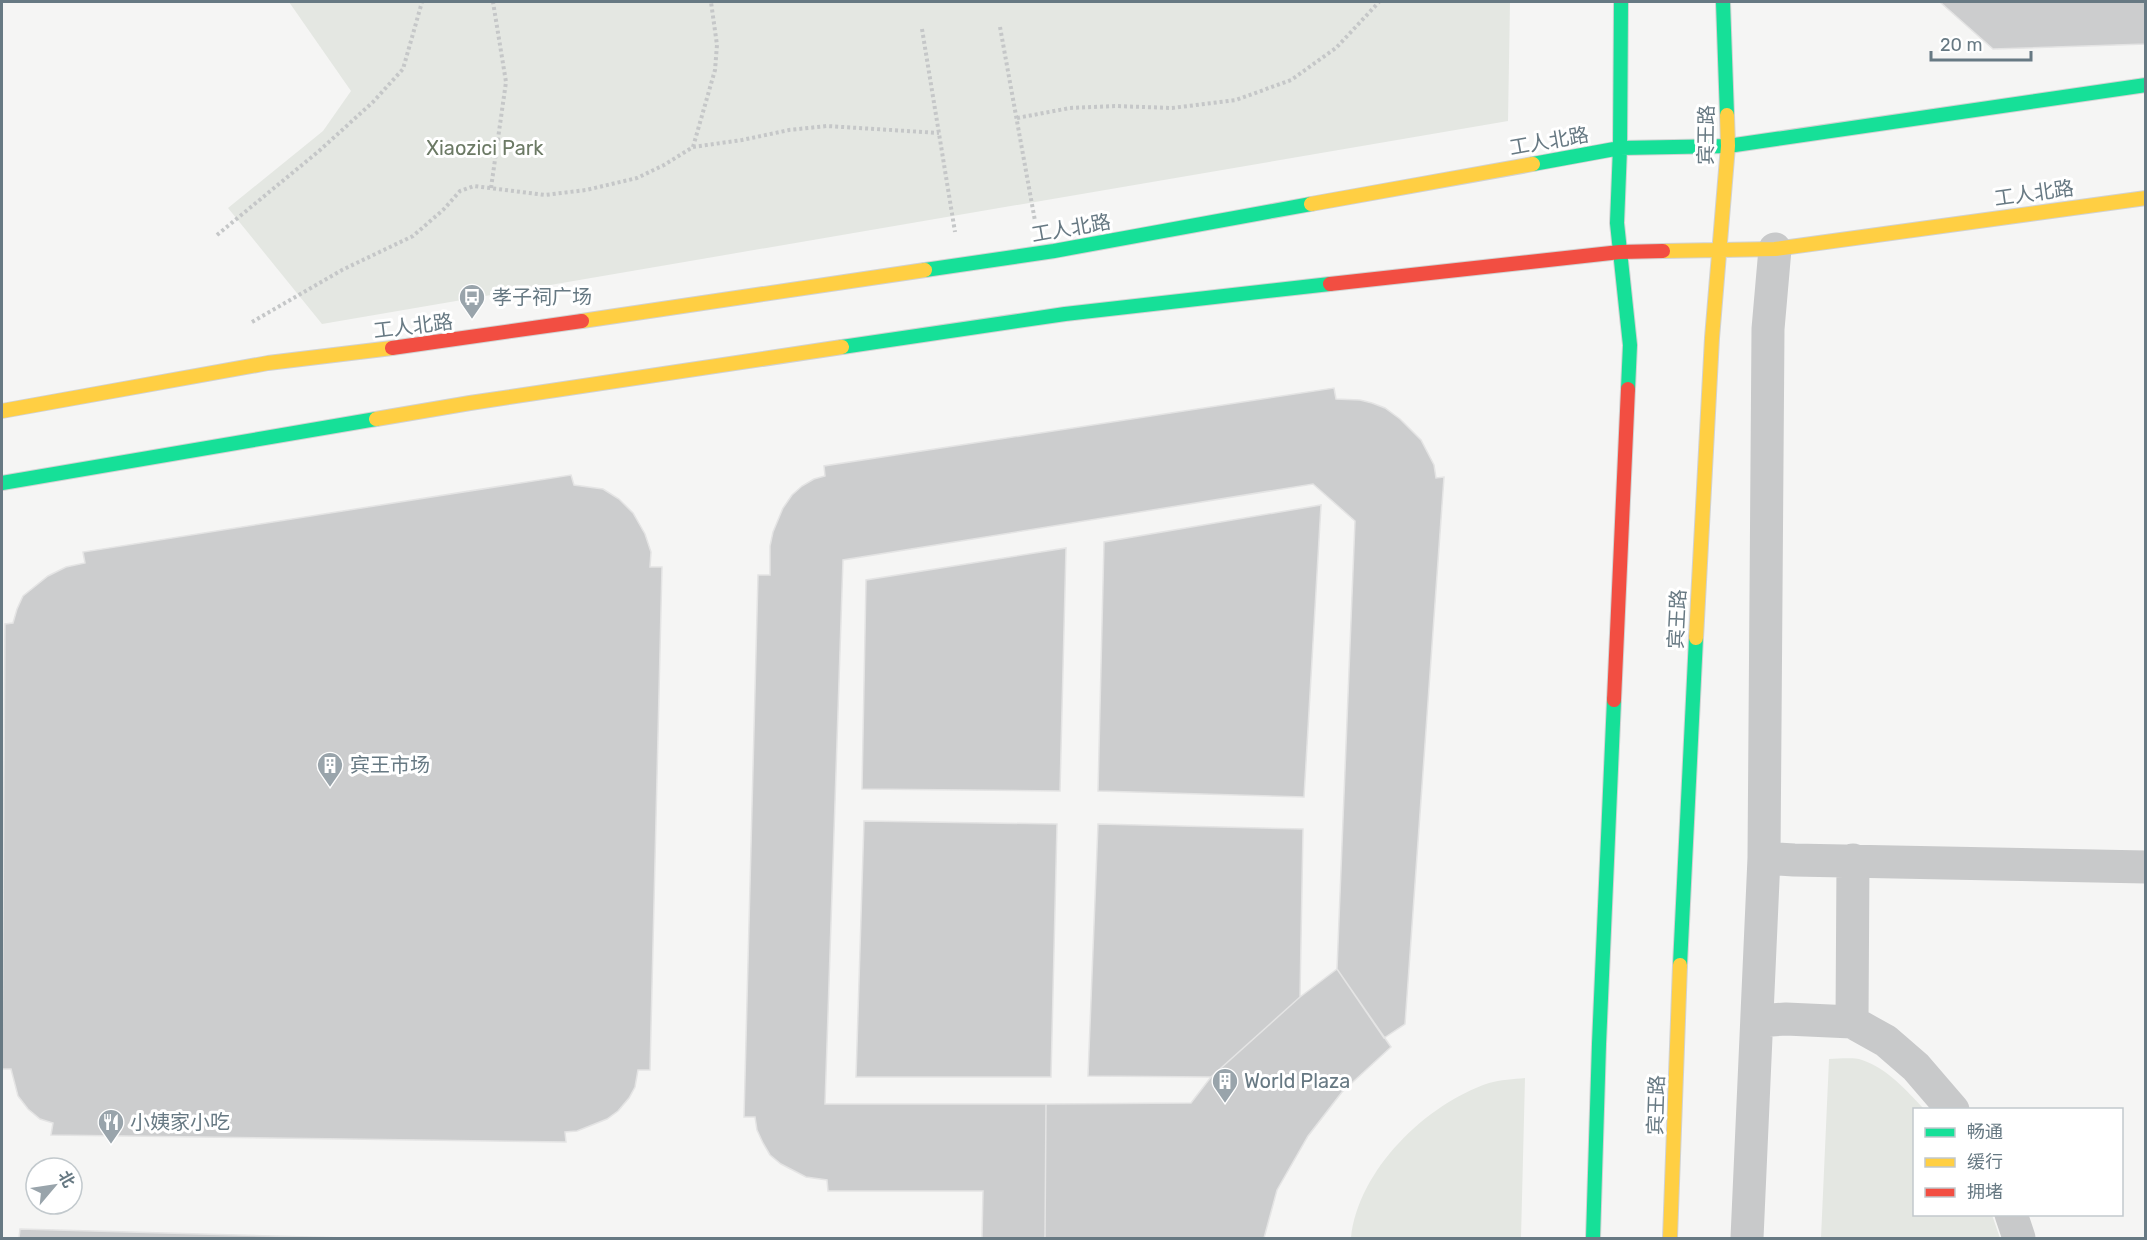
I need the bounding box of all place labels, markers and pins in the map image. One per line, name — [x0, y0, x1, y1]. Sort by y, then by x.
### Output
bus stop icon: 孝子祠广场 — [457, 282, 487, 320]
place label: 孝子祠广场 — [492, 285, 592, 309]
building icon: 宾王市场 — [315, 750, 345, 788]
place label: 宾王市场 — [350, 753, 430, 777]
building icon: World Plaza — [1210, 1066, 1240, 1104]
place label: World Plaza — [1244, 1069, 1350, 1093]
restaurant icon: 小姨家小吃 — [96, 1107, 126, 1145]
place label: 小姨家小吃 — [130, 1110, 230, 1134]

